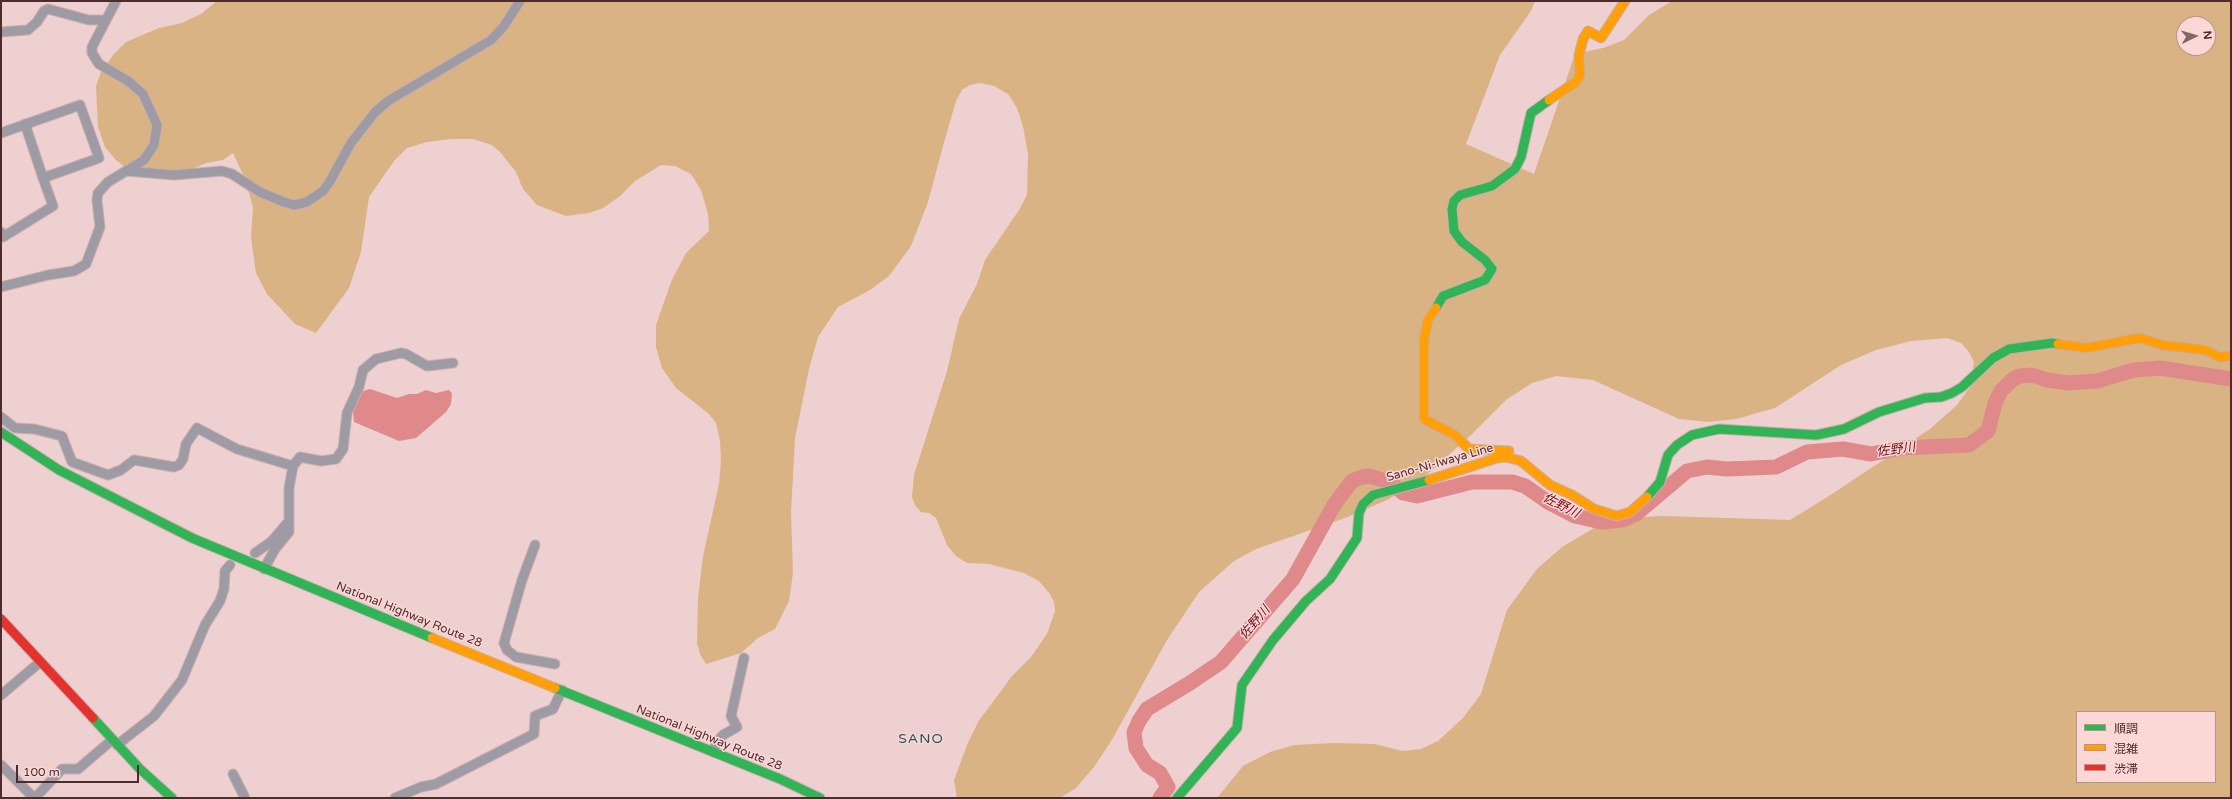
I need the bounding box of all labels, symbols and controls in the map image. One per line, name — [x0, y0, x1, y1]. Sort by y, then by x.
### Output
north arrow — [2176, 16, 2216, 56]
text: N — [2201, 30, 2214, 40]
water label: 佐野川 — [1876, 440, 1916, 460]
street label: Sano-Ni-Iwaya Line — [1385, 441, 1495, 485]
water label: 佐野川 — [1540, 490, 1582, 522]
street label: National Highway Route 28 — [334, 579, 484, 651]
water label: 佐野川 — [1236, 603, 1274, 643]
street label: National Highway Route 28 — [634, 702, 784, 774]
legend — [2076, 711, 2216, 783]
text: 順調 — [2114, 722, 2138, 736]
district label: SANO — [898, 731, 944, 747]
text: 混雑 — [2114, 742, 2138, 756]
scale bar — [18, 757, 141, 783]
text: 渋滞 — [2114, 762, 2138, 776]
text: 100 m — [23, 765, 60, 779]

